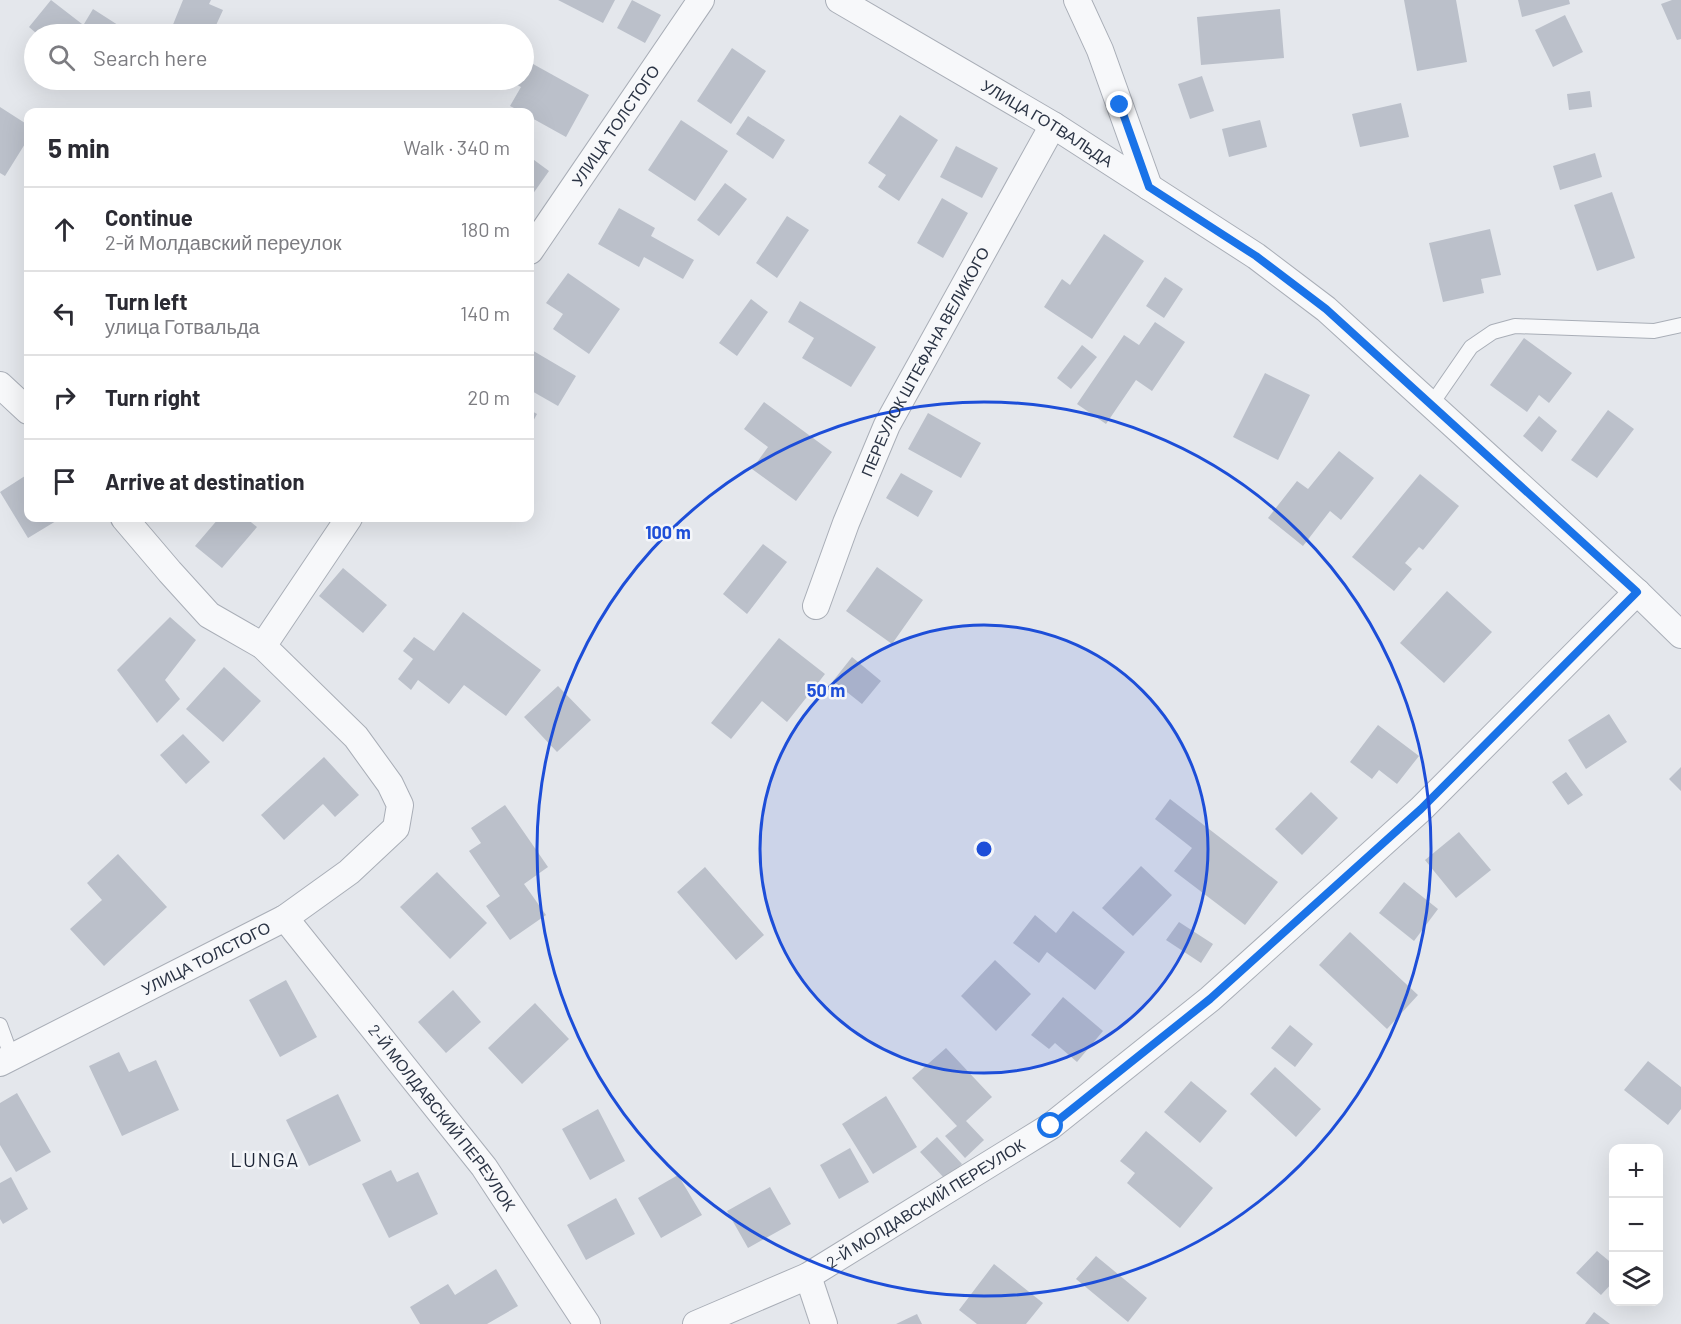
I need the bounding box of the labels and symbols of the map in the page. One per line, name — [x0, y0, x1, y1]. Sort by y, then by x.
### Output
street label: УЛИЦА ТОЛСТОГО — [567, 61, 663, 189]
street label: УЛИЦА ГОТВАЛЬДА — [978, 75, 1117, 170]
route end — [1106, 91, 1132, 117]
street label: ПЕРЕУЛОК ШТЕФАНА ВЕЛИКОГО — [857, 243, 993, 479]
text: 100 m — [645, 521, 691, 543]
text: 50 m — [807, 679, 845, 701]
centre of rings — [974, 839, 994, 859]
street label: УЛИЦА ТОЛСТОГО — [138, 917, 273, 998]
street label: 2-Й МОЛДАВСКИЙ ПЕРЕУЛОК — [365, 1020, 520, 1214]
route start — [1037, 1112, 1063, 1138]
street label: 2-Й МОЛДАВСКИЙ ПЕРЕУЛОК — [822, 1134, 1029, 1271]
district label: LUNGA — [230, 1147, 300, 1171]

